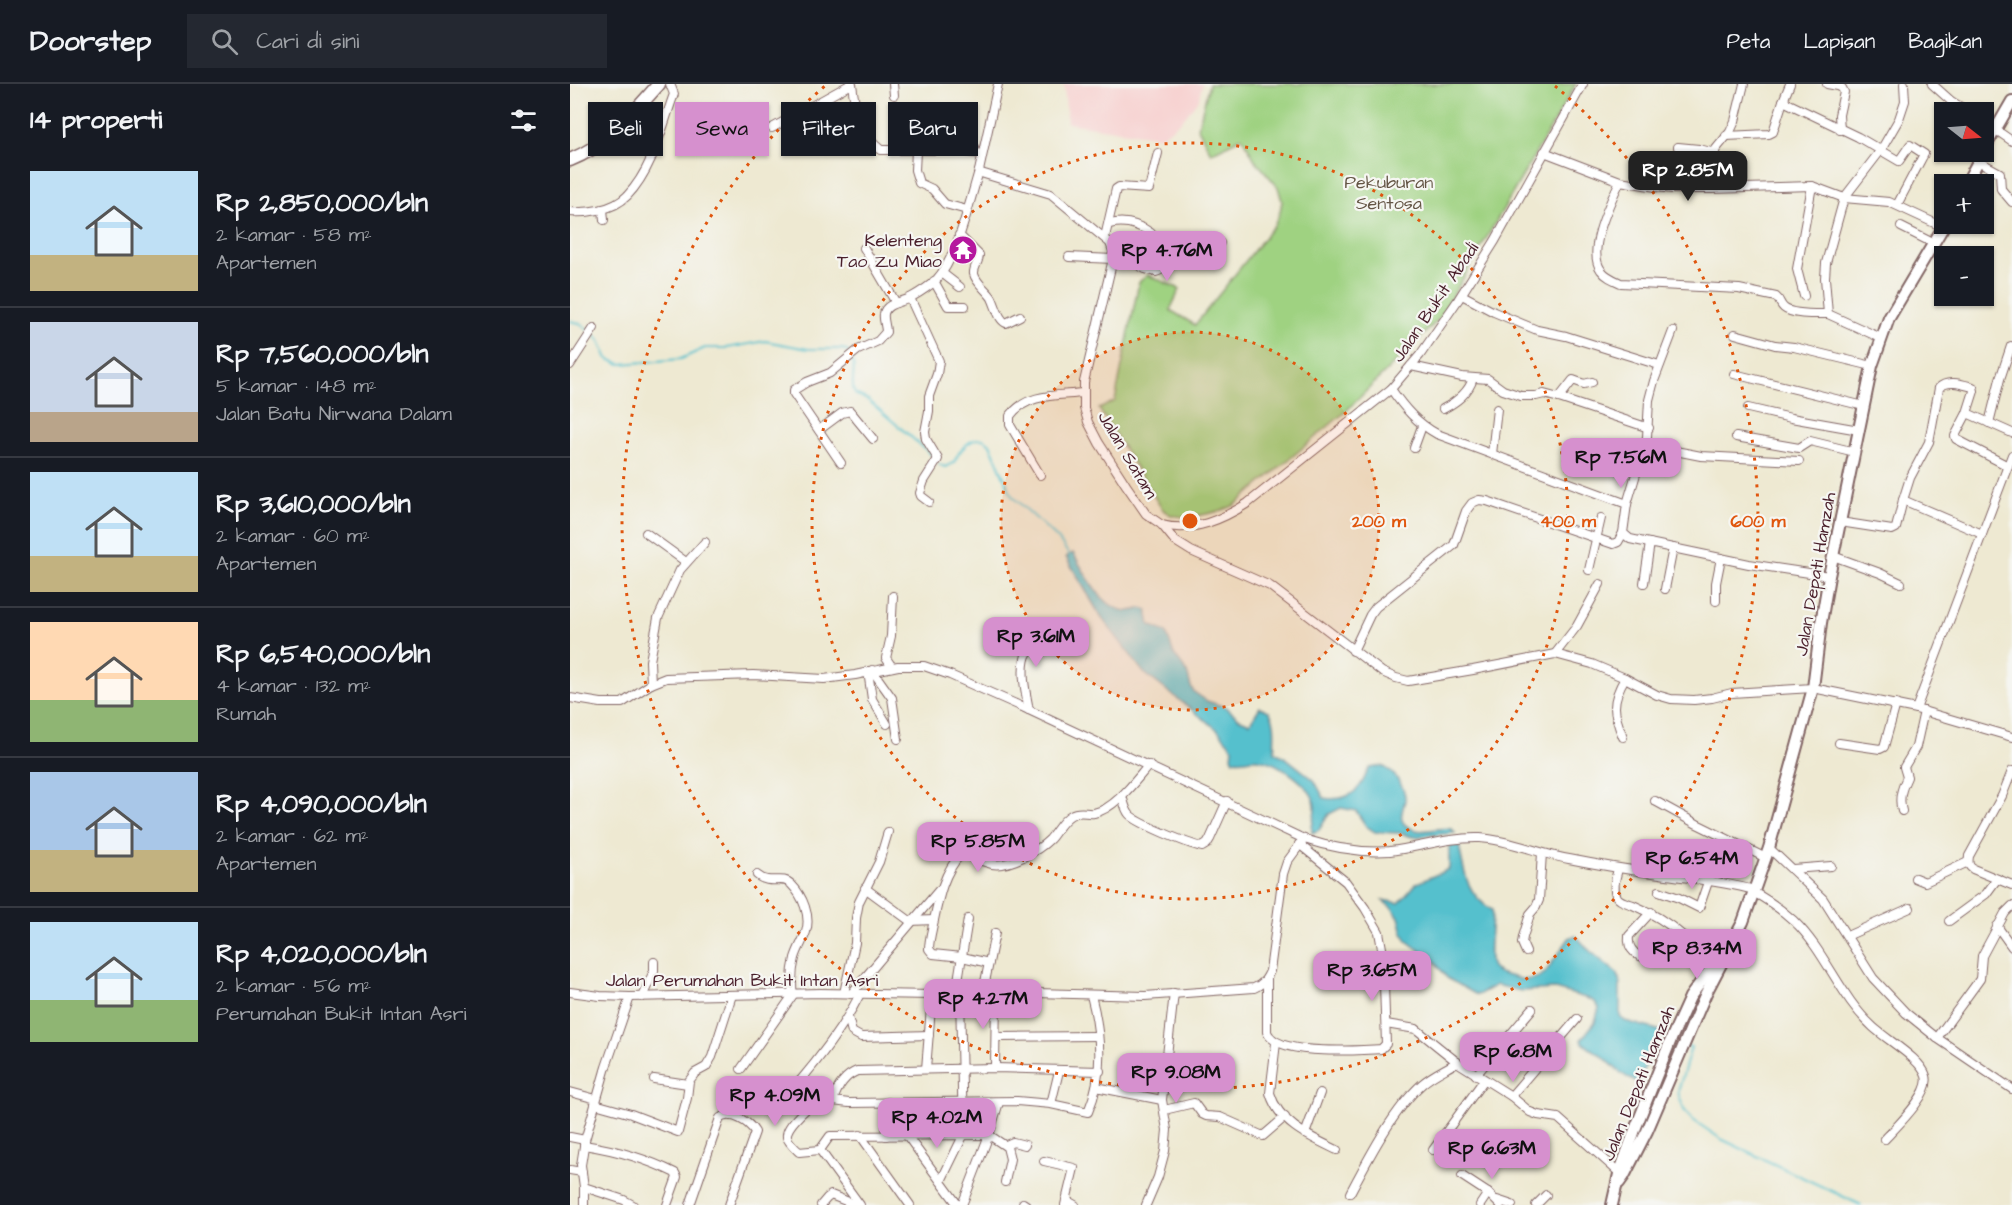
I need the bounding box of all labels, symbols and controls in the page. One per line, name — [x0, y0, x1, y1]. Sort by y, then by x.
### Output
search box — [187, 14, 607, 68]
text: Doorstep — [30, 22, 151, 61]
icon: search — [208, 25, 241, 58]
text: Cari di sini — [256, 26, 359, 57]
text: Peta — [1727, 27, 1770, 56]
text: Lapisan — [1803, 27, 1875, 56]
text: Bagikan — [1908, 27, 1982, 56]
text: 14 properti — [30, 102, 162, 138]
chip: Beli — [588, 102, 663, 156]
chip: Sewa — [675, 102, 769, 156]
chip: Filter — [781, 102, 876, 156]
chip: Baru — [888, 102, 978, 156]
north arrow — [1934, 102, 1994, 162]
map controls — [1934, 102, 1994, 306]
icon: filters — [507, 104, 540, 137]
pin: Rp 2.85M — [1626, 151, 1750, 202]
text: Rp 2.85M — [1642, 156, 1734, 184]
park label: Pekuburan Sentosa — [1345, 170, 1433, 216]
button: + — [1934, 174, 1994, 234]
text: Rp 2,850,000/bln — [216, 185, 428, 221]
icon: home — [78, 195, 150, 267]
text: 2 kamar · 58 m² — [216, 221, 372, 249]
place label: Kelenteng Tao Zu Miao — [837, 228, 942, 274]
pin: Rp 4.76M — [1105, 231, 1229, 282]
temple icon: Kelenteng Tao Zu Miao — [947, 234, 979, 266]
text: Rp 4.76M — [1121, 236, 1213, 264]
street label: Jalan Bukit Abadi — [1386, 237, 1485, 367]
button: − — [1934, 246, 1994, 306]
text: Apartemen — [216, 249, 316, 277]
text: Rp 7,560,000/bln — [216, 336, 429, 372]
icon: home — [78, 346, 150, 418]
text: 5 kamar · 148 m² — [216, 372, 376, 400]
text: Jalan Batu Nirwana Dalam — [216, 400, 452, 428]
street label: Jalan Satam — [1092, 407, 1164, 504]
pin: Rp 7.56M — [1559, 438, 1683, 489]
text: Rp 7.56M — [1575, 443, 1667, 471]
text: Rp 3,610,000/bln — [216, 486, 411, 522]
street label: Jalan Depati Hamzah — [1789, 490, 1842, 658]
icon: home — [78, 496, 150, 568]
text: 200 m — [1351, 509, 1407, 534]
text: 400 m — [1540, 509, 1597, 534]
text: 600 m — [1730, 509, 1787, 534]
centre of rings — [1180, 511, 1200, 531]
text: 2 kamar · 60 m² — [216, 522, 370, 550]
text: Apartemen — [216, 550, 316, 578]
pin: Rp 3.61M — [974, 617, 1098, 668]
text: Rp 3.61M — [997, 622, 1075, 650]
text: Rp 6,540,000/bln — [216, 636, 430, 672]
icon: home — [78, 646, 150, 718]
text: 4 kamar · 132 m² — [216, 672, 371, 700]
text: Rumah — [216, 700, 276, 728]
text: Rp 4,090,000/bln — [216, 786, 427, 822]
icon: home — [78, 796, 150, 868]
text: 2 kamar · 62 m² — [216, 822, 369, 850]
pin: Rp 5.85M — [916, 822, 1040, 873]
text: Rp 5.85M — [931, 827, 1025, 855]
pin: Rp 6.54M — [1630, 839, 1754, 890]
text: Rp 6.54M — [1645, 844, 1739, 872]
text: Apartemen — [216, 850, 316, 878]
pin: Rp 8.34M — [1635, 929, 1759, 980]
text: Rp 8.34M — [1652, 934, 1742, 962]
text: Rp 4,020,000/bln — [216, 936, 427, 972]
icon: home — [78, 946, 150, 1018]
pin: Rp 3.65M — [1310, 951, 1434, 1002]
text: Rp 3.65M — [1327, 956, 1417, 984]
street label: Jalan Perumahan Bukit Intan Asri — [606, 968, 878, 993]
text: 2 kamar · 56 m² — [216, 972, 371, 1000]
pin: Rp 4.27M — [921, 979, 1045, 1030]
text: Rp 4.27M — [938, 984, 1028, 1012]
text: Perumahan Bukit Intan Asri — [216, 1000, 467, 1028]
street label: Jalan Depati Hamzah — [1596, 1002, 1681, 1165]
pin: Rp 6.8M — [1458, 1032, 1568, 1083]
text: Rp 6.8M — [1474, 1037, 1552, 1065]
pin: Rp 9.08M — [1114, 1053, 1238, 1104]
text: Rp 9.08M — [1131, 1058, 1221, 1086]
pin: Rp 4.09M — [713, 1076, 837, 1127]
text: Rp 4.09M — [730, 1081, 820, 1109]
pin: Rp 4.02M — [875, 1098, 999, 1149]
text: Rp 4.02M — [892, 1103, 982, 1131]
pin: Rp 6.63M — [1430, 1129, 1554, 1180]
text: Rp 6.63M — [1448, 1134, 1536, 1162]

